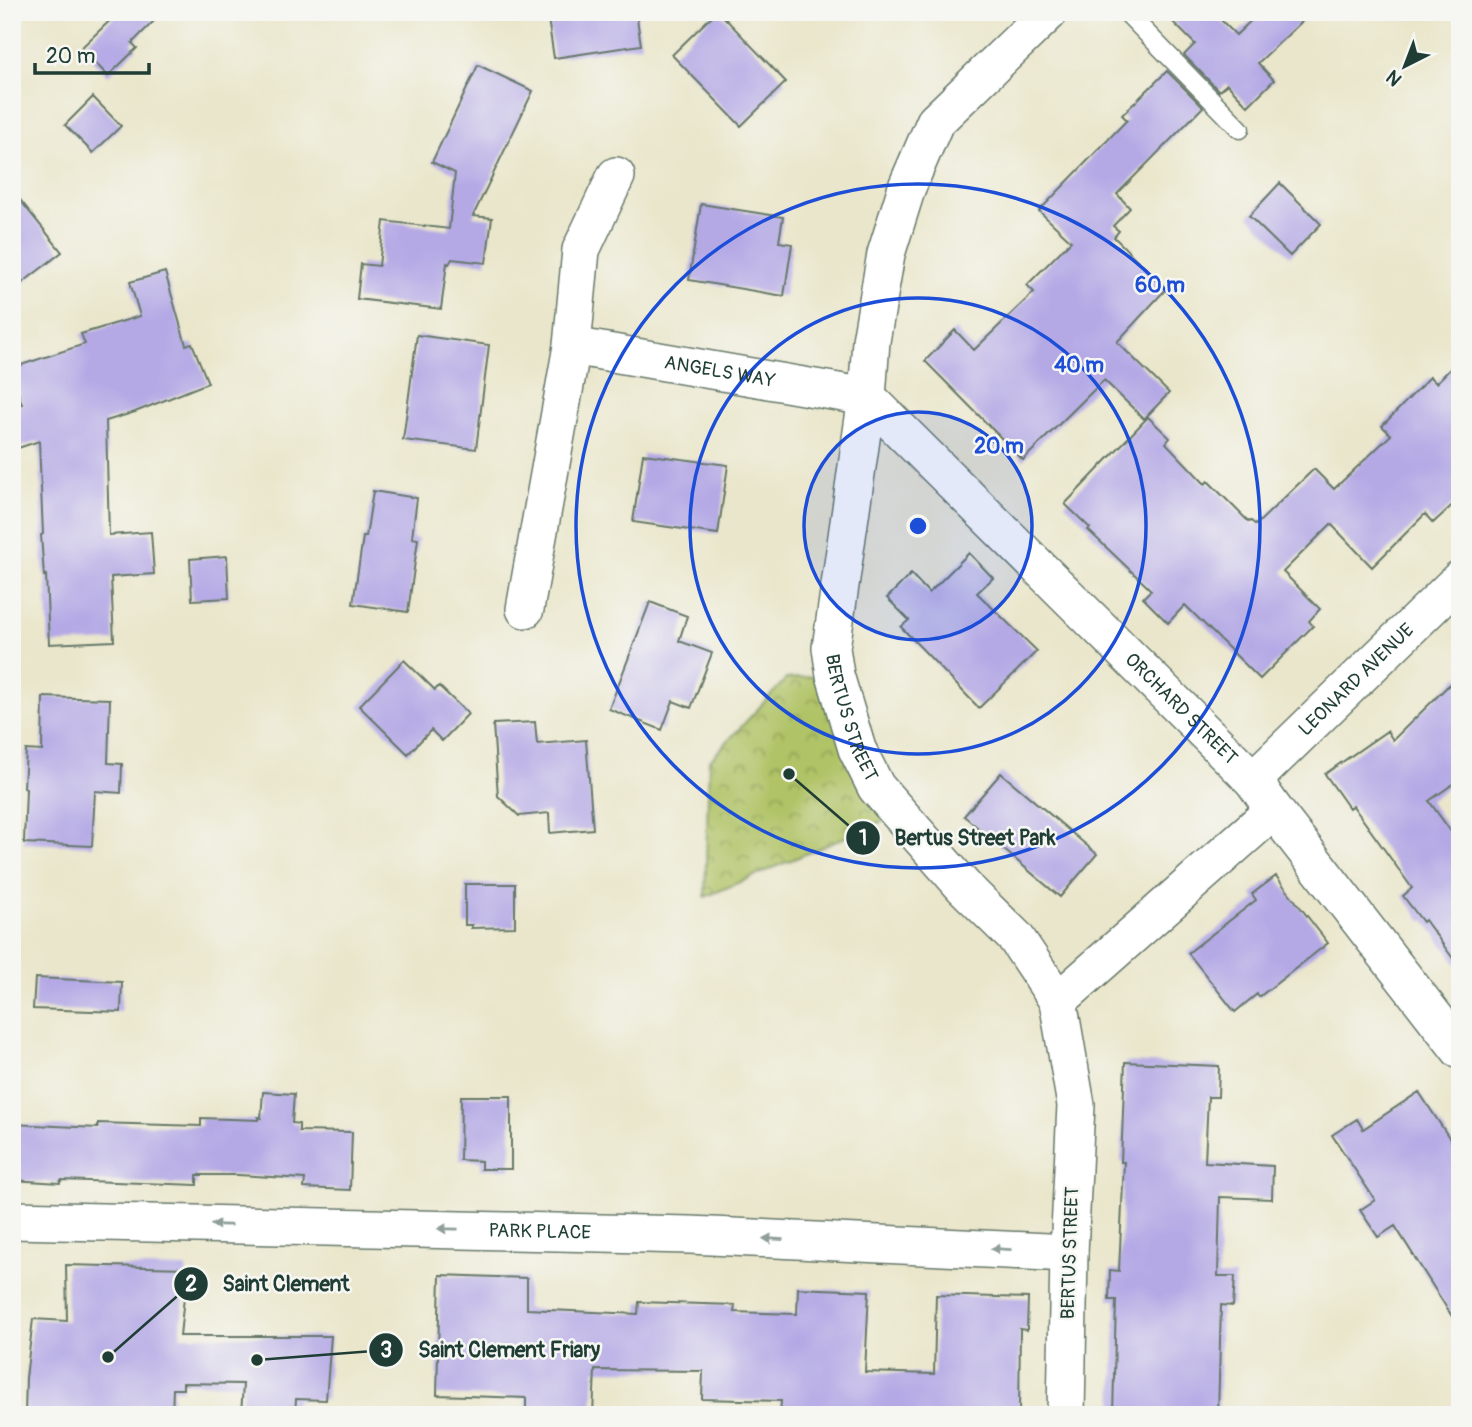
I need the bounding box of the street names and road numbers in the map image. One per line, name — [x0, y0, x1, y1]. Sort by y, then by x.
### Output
street label: ANGELS WAY — [663, 350, 777, 393]
street label: LEONARD AVENUE — [1293, 618, 1419, 741]
street label: ORCHARD STREET — [1120, 648, 1243, 770]
street label: BERTUS STREET — [820, 652, 883, 785]
street label: BERTUS STREET — [1056, 1186, 1084, 1320]
street label: PARK PLACE — [488, 1219, 592, 1245]

